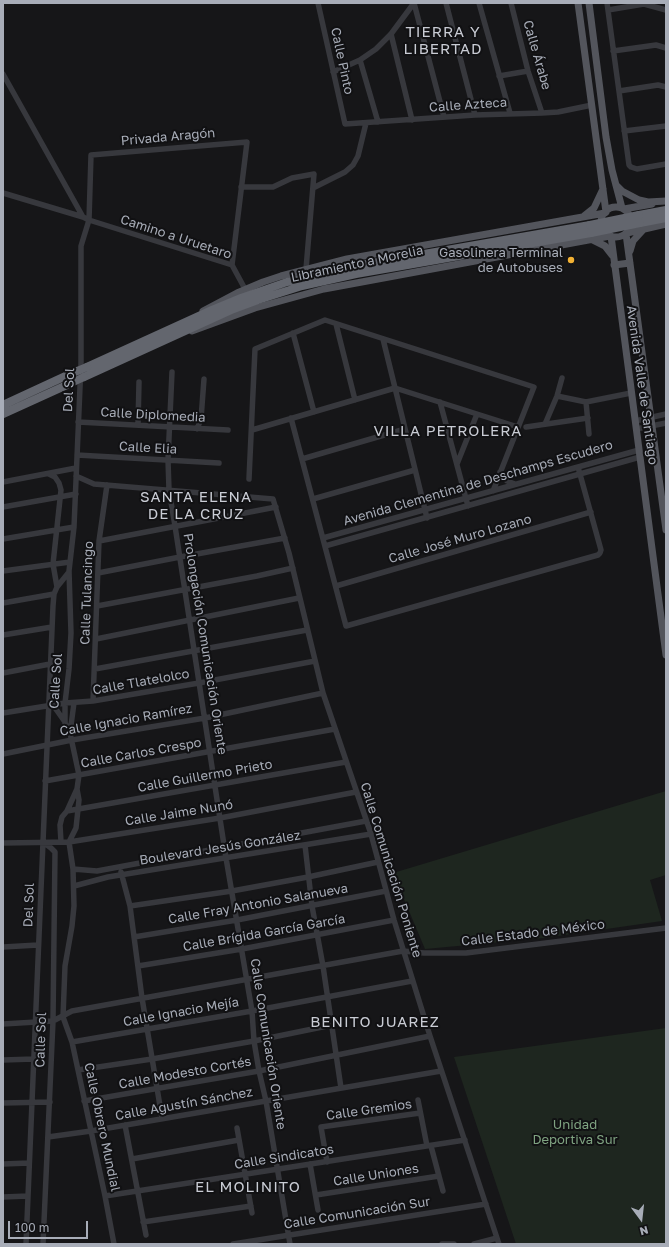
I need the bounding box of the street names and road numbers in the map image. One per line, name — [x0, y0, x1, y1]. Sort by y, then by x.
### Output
street label: Calle Árabe — [520, 18, 554, 92]
street label: Calle Pinto — [327, 26, 357, 96]
street label: Calle Azteca — [429, 94, 507, 116]
street label: Privada Aragón — [120, 125, 216, 149]
street label: Camino a Uruetaro — [118, 212, 234, 262]
street label: Libramiento a Morelia — [289, 242, 425, 286]
street label: Avenida Valle de Santiago — [623, 304, 661, 466]
street label: Del Sol — [60, 367, 78, 413]
street label: Calle Diplomedia — [100, 404, 206, 426]
street label: Avenida Clementina de Deschamps Escudero — [341, 437, 615, 529]
street label: Calle Elia — [119, 439, 177, 457]
street label: Calle José Muro Lozano — [387, 511, 533, 567]
street label: Prolongación Comunicación Oriente — [180, 532, 230, 756]
street label: Calle Tulancingo — [77, 541, 97, 645]
street label: Calle Sol — [46, 653, 66, 709]
street label: Calle Tlatelolco — [91, 666, 191, 698]
street label: Calle Ignacio Ramírez — [58, 701, 194, 739]
street label: Calle Carlos Crespo — [79, 735, 203, 771]
street label: Calle Guillermo Prieto — [136, 756, 274, 796]
street label: Calle Comunicación Poniente — [357, 780, 425, 960]
street label: Calle Jaime Nunó — [124, 797, 234, 829]
street label: Boulevard Jesús González — [138, 828, 302, 868]
street label: Calle Fray Antonio Salanueva — [167, 881, 349, 927]
street label: Del Sol — [20, 883, 38, 927]
street label: Calle Brígida García García — [182, 911, 346, 955]
street label: Calle Estado de México — [460, 916, 606, 950]
street label: Calle Comunicación Oriente — [247, 957, 289, 1131]
street label: Calle Ignacio Mejía — [122, 994, 240, 1030]
street label: Calle Sol — [32, 1012, 50, 1068]
street label: Calle Modesto Cortés — [117, 1054, 253, 1092]
street label: Calle Obrero Mundial — [81, 1061, 123, 1193]
street label: Calle Agustín Sánchez — [114, 1084, 254, 1124]
street label: Calle Gremios — [325, 1096, 413, 1124]
street label: Calle Sindicatos — [233, 1141, 335, 1173]
street label: Calle Uniones — [332, 1161, 420, 1189]
street label: Calle Comunicación Sur — [283, 1194, 431, 1232]

